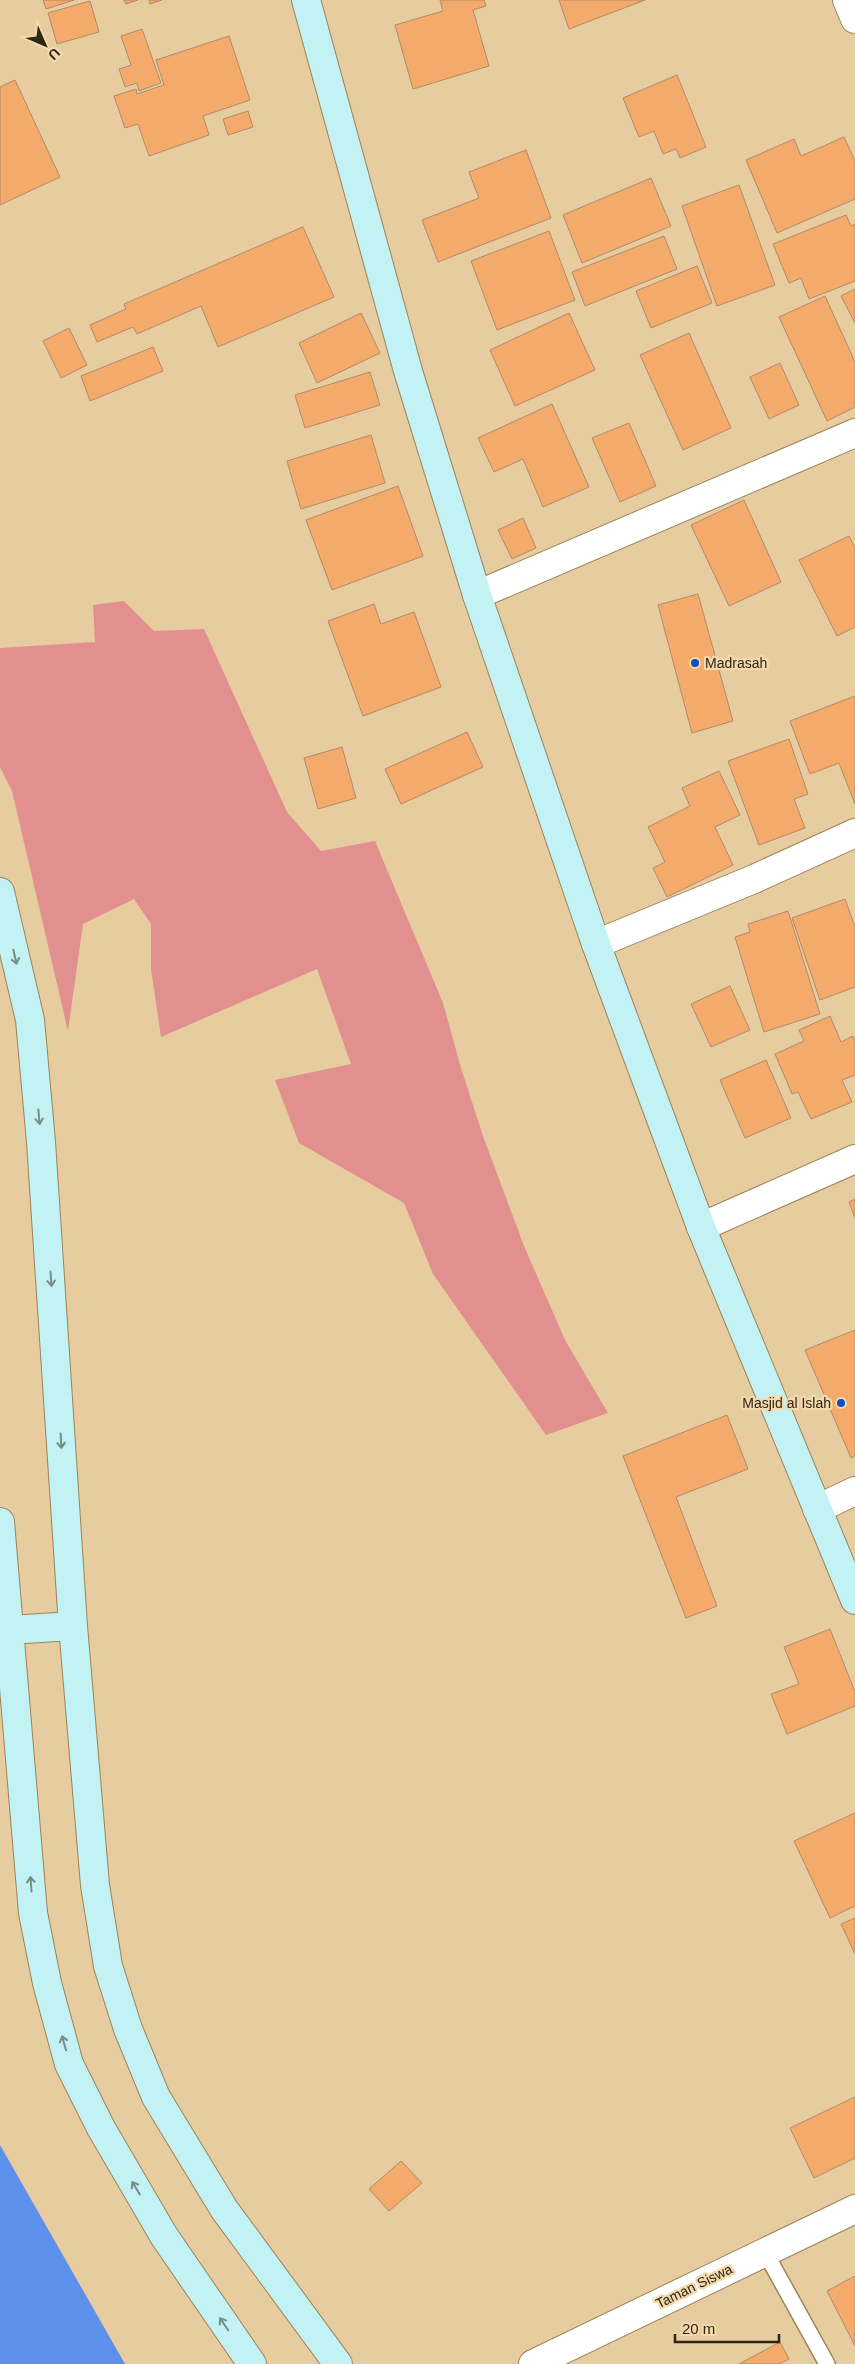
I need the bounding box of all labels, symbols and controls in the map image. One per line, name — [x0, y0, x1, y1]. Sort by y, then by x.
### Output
north arrow — [20, 20, 70, 70]
text: U — [45, 45, 63, 63]
place label: Madrasah — [705, 655, 767, 671]
marker: Madrasah — [689, 657, 701, 669]
one-way arrow — [11, 948, 20, 964]
one-way arrow — [34, 1109, 44, 1125]
one-way arrow — [46, 1271, 55, 1287]
place label: Masjid al Islah — [742, 1395, 831, 1411]
marker: Masjid al Islah — [835, 1397, 847, 1409]
one-way arrow — [57, 1433, 66, 1449]
one-way arrow — [26, 1876, 36, 1892]
one-way arrow — [58, 2035, 68, 2051]
one-way arrow — [130, 2181, 140, 2195]
street label: Taman Siswa — [653, 2260, 735, 2311]
scale bar — [675, 2312, 779, 2344]
one-way arrow — [219, 2317, 230, 2331]
text: 20 m — [682, 2320, 715, 2337]

